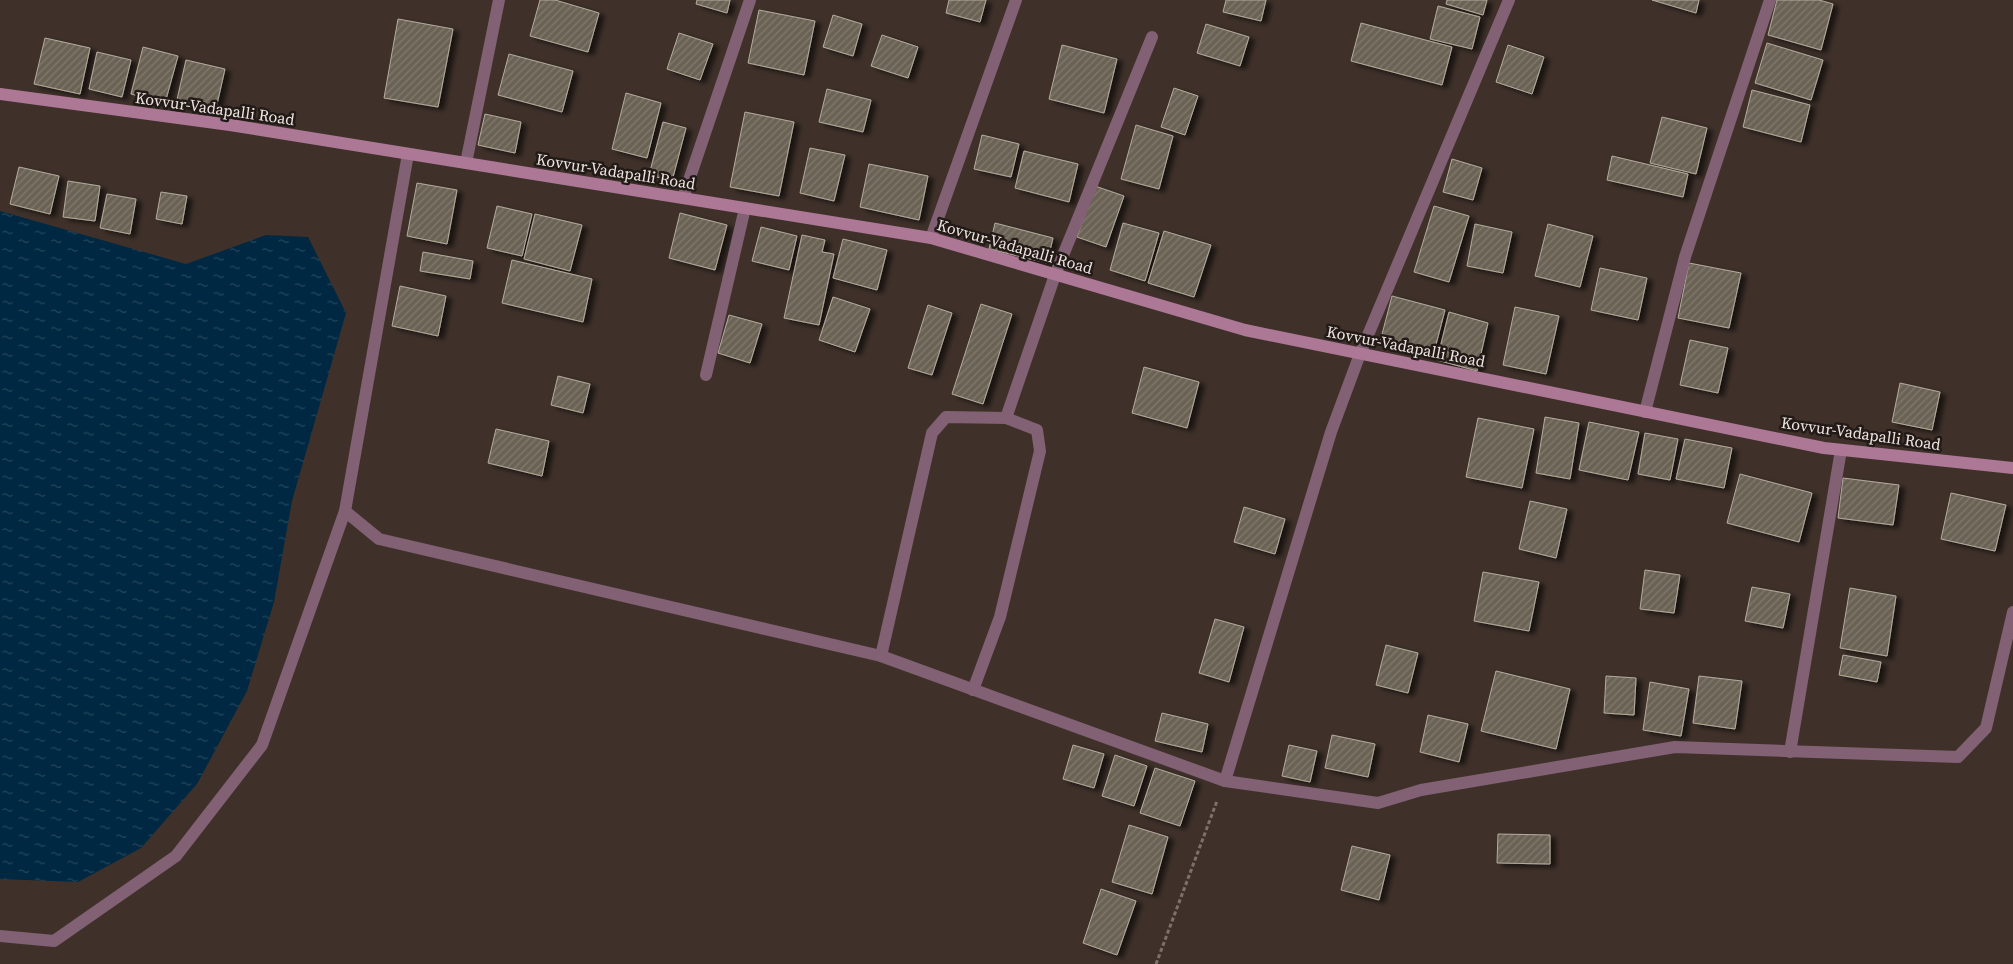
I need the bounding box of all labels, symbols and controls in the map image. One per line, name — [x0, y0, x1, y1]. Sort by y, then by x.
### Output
street label: Kovvur-Vadapalli Road — [134, 86, 296, 130]
street label: Kovvur-Vadapalli Road — [535, 148, 697, 194]
street label: Kovvur-Vadapalli Road — [935, 213, 1095, 279]
street label: Kovvur-Vadapalli Road — [1325, 320, 1487, 372]
street label: Kovvur-Vadapalli Road — [1780, 411, 1942, 455]

